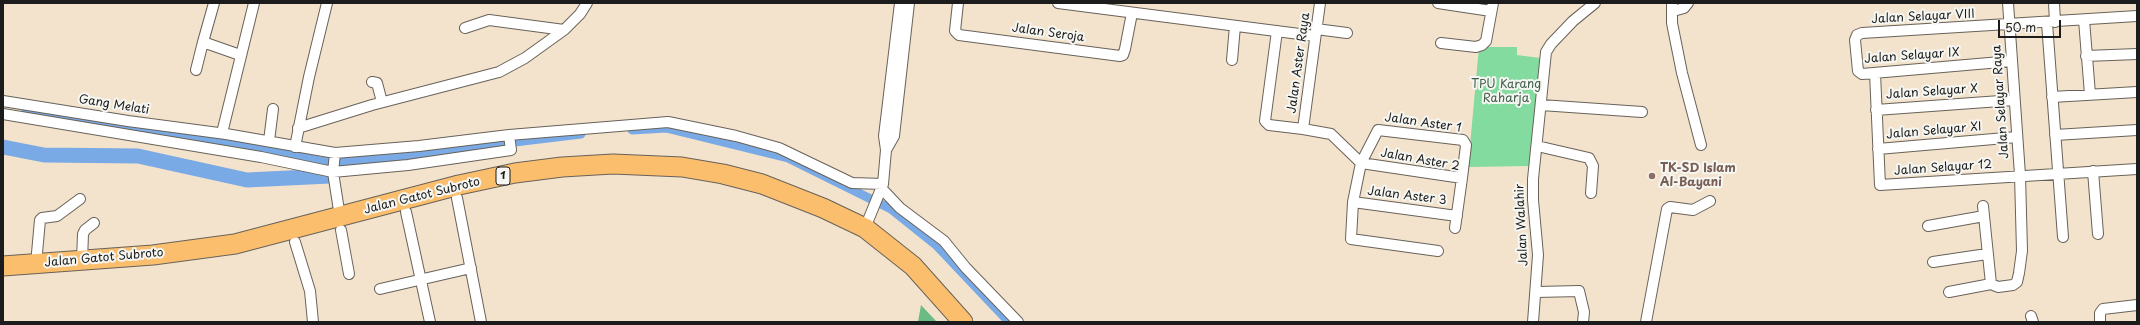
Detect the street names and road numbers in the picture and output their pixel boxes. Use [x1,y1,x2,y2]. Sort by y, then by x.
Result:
street label: Jalan Selayar VIII [1871,7,1975,27]
street label: Jalan Aster Raya [1285,12,1313,114]
street label: Jalan Seroja [1011,21,1085,45]
street label: Jalan Selayar IX [1864,45,1960,67]
street label: Jalan Selayar Raya [1990,45,2012,159]
street label: Jalan Selayar X [1886,82,1978,102]
street label: Gang Melati [78,92,150,118]
street label: Jalan Aster 1 [1384,110,1462,136]
street label: Jalan Selayar XI [1886,120,1982,142]
street label: Jalan Aster 2 [1379,146,1461,174]
street label: Jalan Selayar 12 [1894,157,1992,179]
road number: 1 [496,167,510,185]
street label: Jalan Gatot Subroto [362,175,482,217]
street label: Jalan Walahir [1513,183,1531,267]
street label: Jalan Aster 3 [1367,184,1447,208]
street label: Jalan Gatot Subroto [44,246,164,270]

